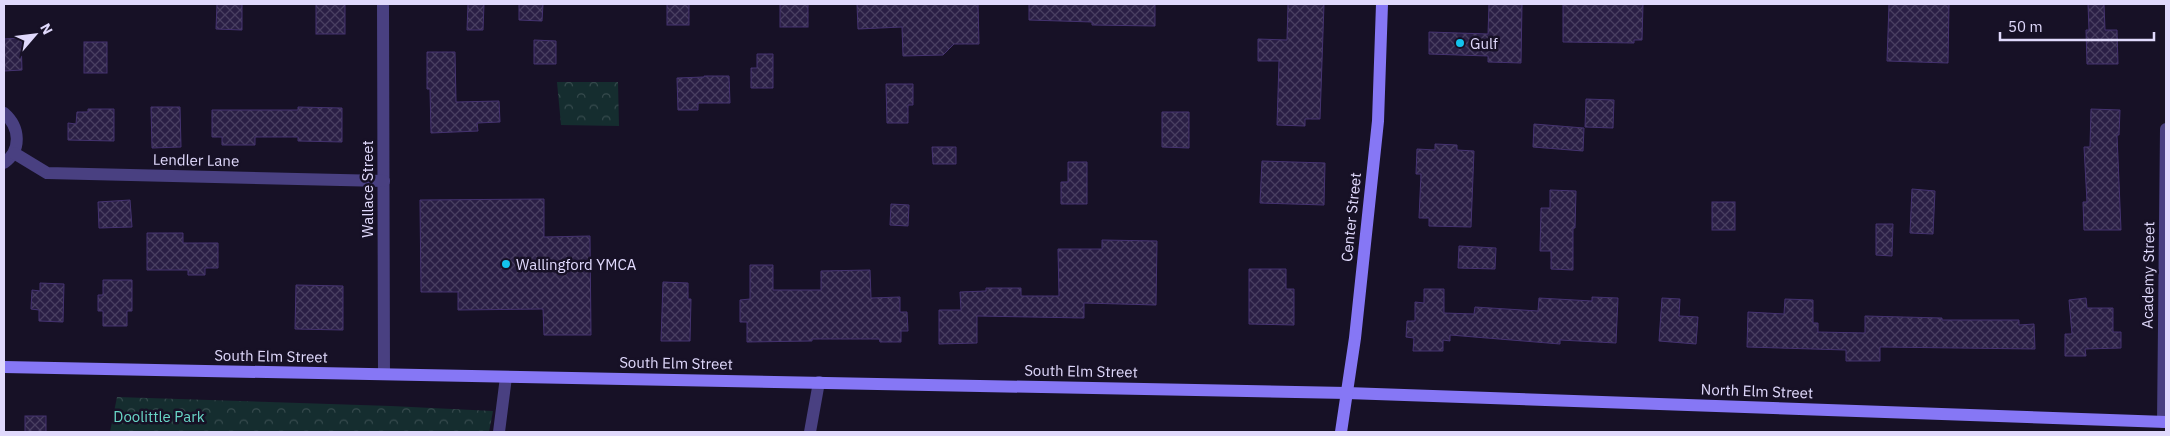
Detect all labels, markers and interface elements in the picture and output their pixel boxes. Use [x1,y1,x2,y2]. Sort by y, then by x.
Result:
north arrow [10,10,60,60]
scale bar [2000,10,2154,42]
text: 50 m [2008,17,2043,36]
text: N [36,20,57,38]
place label: Gulf [1470,34,1498,53]
marker: Gulf [1454,37,1466,49]
street label: Wallace Street [358,140,377,238]
street label: Lendler Lane [153,150,239,170]
street label: Center Street [1337,171,1365,263]
street label: Academy Street [2138,221,2158,329]
place label: Wallingford YMCA [516,255,637,274]
marker: Wallingford YMCA [500,258,512,270]
street label: South Elm Street [214,346,328,366]
street label: South Elm Street [619,353,733,373]
street label: South Elm Street [1024,361,1138,381]
street label: North Elm Street [1700,380,1814,402]
park label: Doolittle Park [113,407,205,426]

